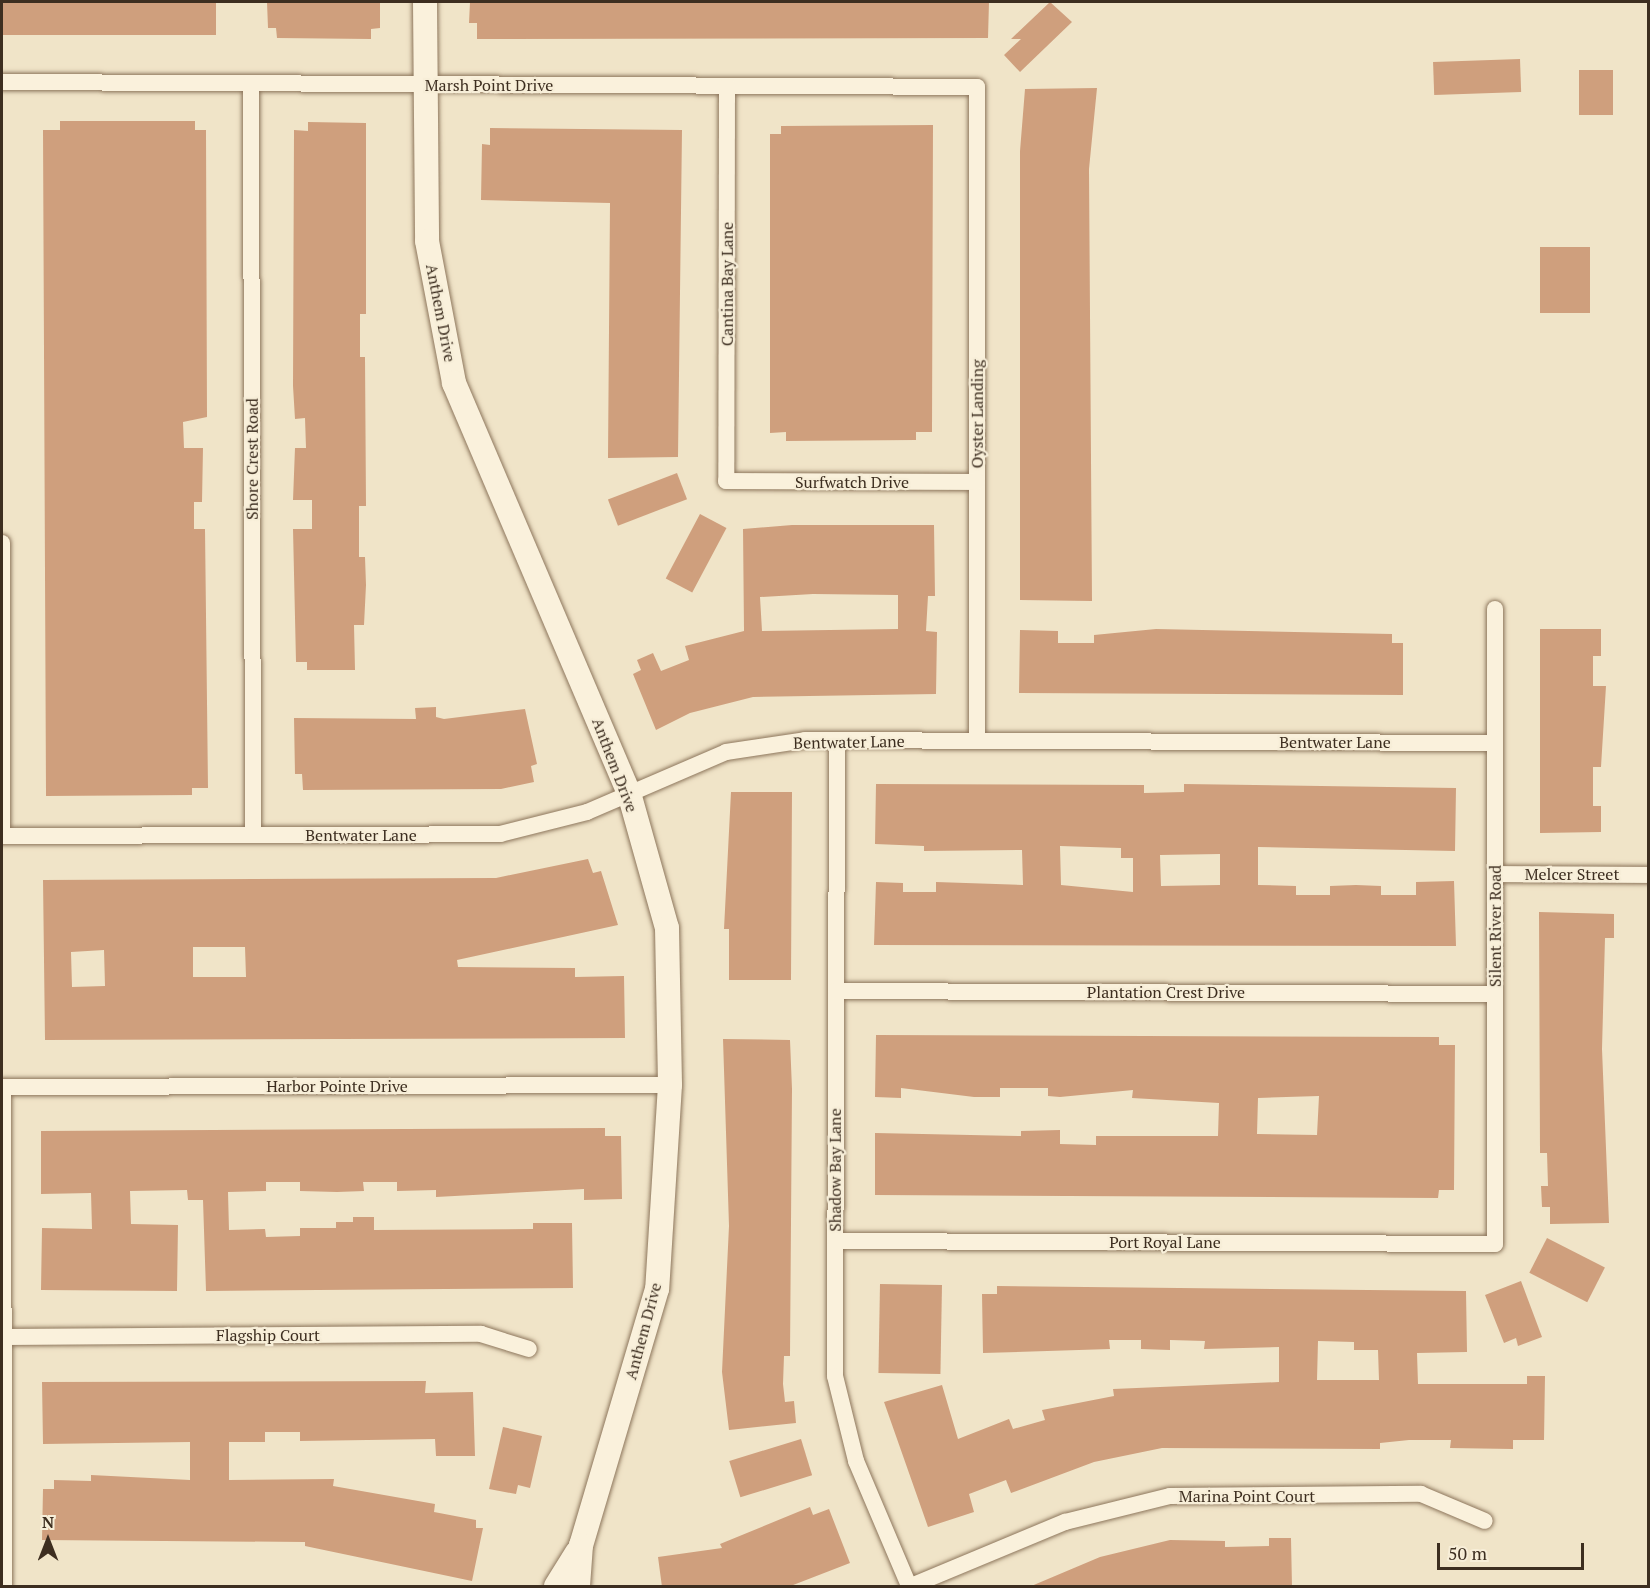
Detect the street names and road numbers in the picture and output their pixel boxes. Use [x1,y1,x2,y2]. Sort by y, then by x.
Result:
street label: Marsh Point Drive [425,75,553,95]
street label: Cantina Bay Lane [717,222,737,346]
street label: Anthem Drive [422,262,460,364]
street label: Oyster Landing [967,360,987,468]
street label: Shore Crest Road [242,398,262,520]
street label: Surfwatch Drive [795,472,909,492]
street label: Anthem Drive [588,715,642,815]
street label: Bentwater Lane [793,731,905,753]
street label: Bentwater Lane [1279,732,1391,752]
street label: Bentwater Lane [305,825,417,845]
street label: Melcer Street [1525,864,1619,884]
street label: Silent River Road [1485,865,1505,987]
street label: Plantation Crest Drive [1087,982,1245,1002]
street label: Harbor Pointe Drive [266,1076,408,1096]
street label: Shadow Bay Lane [825,1108,845,1232]
street label: Port Royal Lane [1109,1232,1221,1252]
street label: Anthem Drive [621,1280,665,1382]
street label: Flagship Court [216,1325,320,1345]
street label: Marina Point Court [1179,1486,1315,1506]

